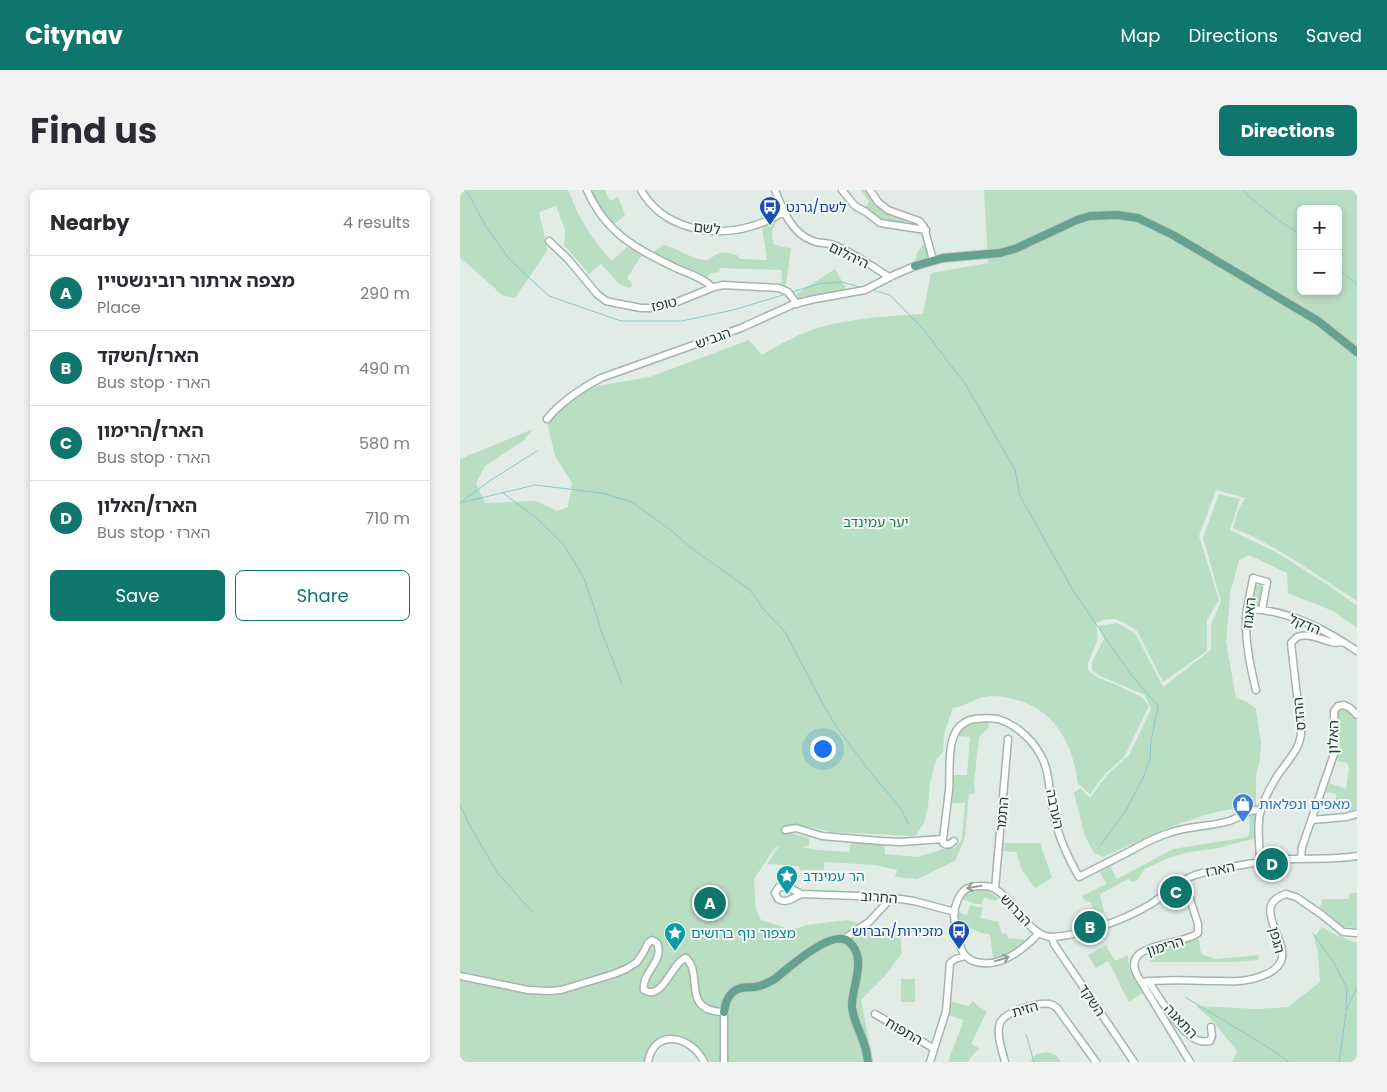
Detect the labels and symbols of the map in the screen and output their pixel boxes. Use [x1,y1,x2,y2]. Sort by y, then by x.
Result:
bus stop icon: לשם/גרנט [758,195,782,226]
place label: לשם/גרנט [786,197,846,217]
street label: לשם [692,217,722,239]
street label: היהלום [826,237,872,273]
street label: טופז [649,291,679,317]
street label: הגביש [692,322,734,354]
park label: יער עמינדב [843,512,909,532]
street label: האגוז [1237,596,1261,630]
street label: הדקל [1286,609,1324,639]
street label: ההדס [1287,696,1311,732]
street label: האלון [1323,720,1343,754]
your location [810,736,836,762]
street label: הערבה [1041,787,1069,831]
shop icon: מאפים ונפלאות [1231,792,1255,823]
place label: מאפים ונפלאות [1259,794,1350,814]
street label: התמר [991,796,1013,832]
pin: D [1256,845,1288,883]
street label: הארז [1203,856,1237,882]
place icon: הר עמינדב [775,864,799,895]
place label: הר עמינדב [803,866,865,886]
pin: C [1160,873,1192,911]
one-way arrow [967,883,983,893]
pin: A [694,884,726,922]
street label: החרוב [860,886,898,908]
street label: הברוש [996,889,1036,931]
pin: B [1074,908,1106,946]
bus stop icon: מזכירות/הברוש [947,919,971,950]
place icon: מצפור נוף ברושים [663,921,687,952]
place label: מזכירות/הברוש [852,921,943,941]
place label: מצפור נוף ברושים [691,923,796,943]
street label: הגפן [1264,925,1290,955]
street label: הרימון [1144,931,1186,961]
one-way arrow [994,954,1010,964]
street label: השקד [1074,980,1110,1020]
street label: הזית [1009,996,1041,1022]
street label: התאנה [1160,999,1202,1043]
street label: התפוח [882,1012,926,1050]

